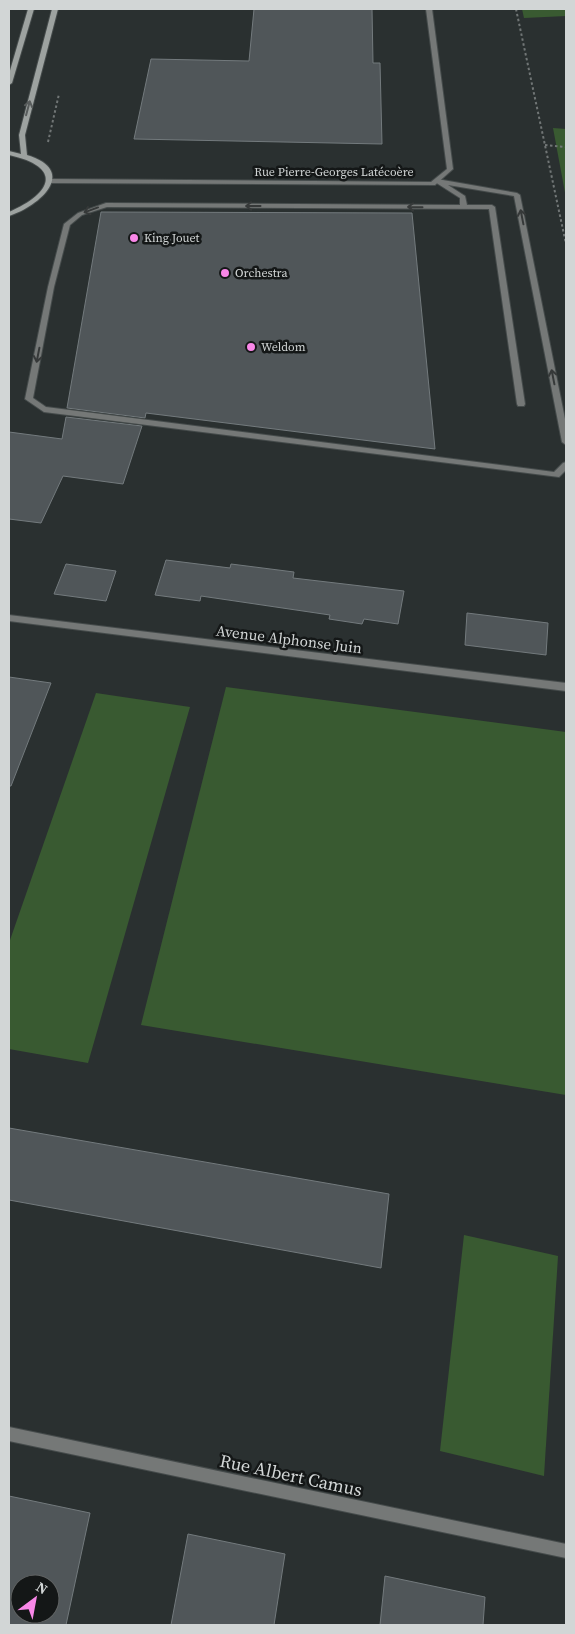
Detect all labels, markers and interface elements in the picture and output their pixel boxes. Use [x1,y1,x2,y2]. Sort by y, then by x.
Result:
one-way arrow [24,100,33,116]
street label: Rue Pierre-Georges Latécoère [254,164,414,180]
one-way arrow [245,201,261,211]
one-way arrow [407,202,424,212]
one-way arrow [84,206,99,215]
one-way arrow [517,210,526,226]
place label: King Jouet [144,230,200,246]
marker: King Jouet [128,232,140,244]
place label: Orchestra [235,265,289,281]
marker: Orchestra [219,267,231,279]
place label: Weldom [261,339,306,355]
marker: Weldom [245,341,257,353]
one-way arrow [33,346,42,362]
one-way arrow [548,369,558,385]
street label: Avenue Alphonse Juin [215,620,363,658]
street label: Rue Albert Camus [218,1448,365,1502]
north arrow [10,1574,60,1624]
text: N [32,1577,52,1599]

